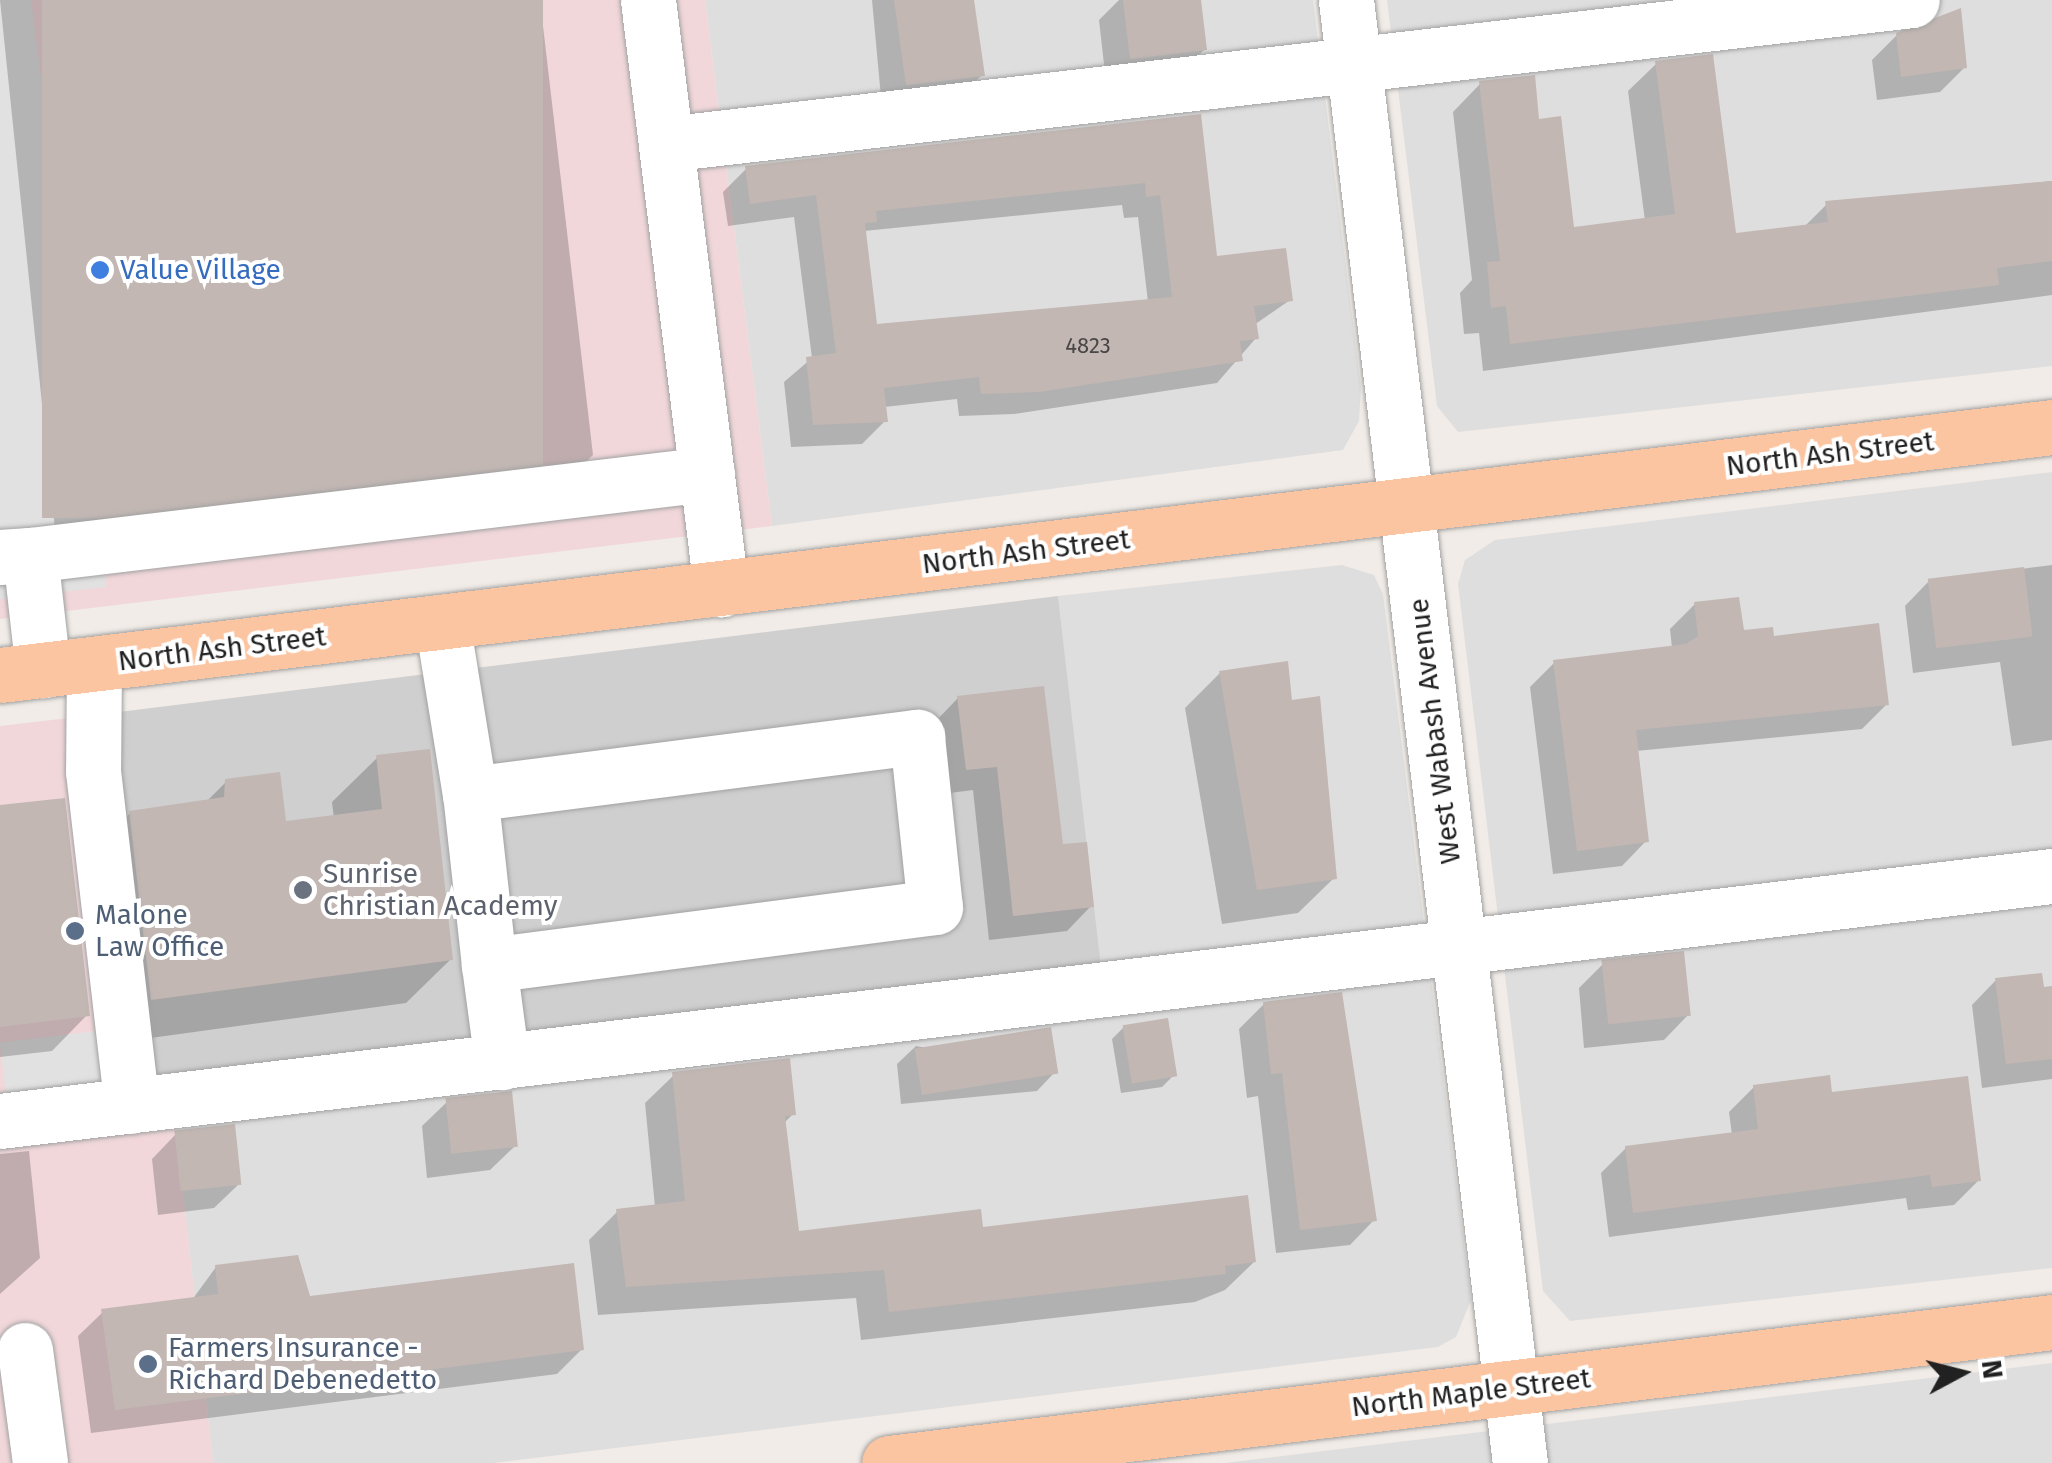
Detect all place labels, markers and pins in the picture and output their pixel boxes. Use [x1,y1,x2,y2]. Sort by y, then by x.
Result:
place label: Value Village [120,253,281,287]
marker: Value Village [89,259,111,281]
place label: Sunrise Christian Academy [323,857,558,923]
marker: Sunrise Christian Academy [292,879,314,901]
place label: Malone Law Office [95,898,224,964]
marker: Malone Law Office [64,920,86,942]
place label: Farmers Insurance - Richard Debenedetto [168,1331,437,1397]
marker: Farmers Insurance - Richard Debenedetto [137,1353,159,1375]

